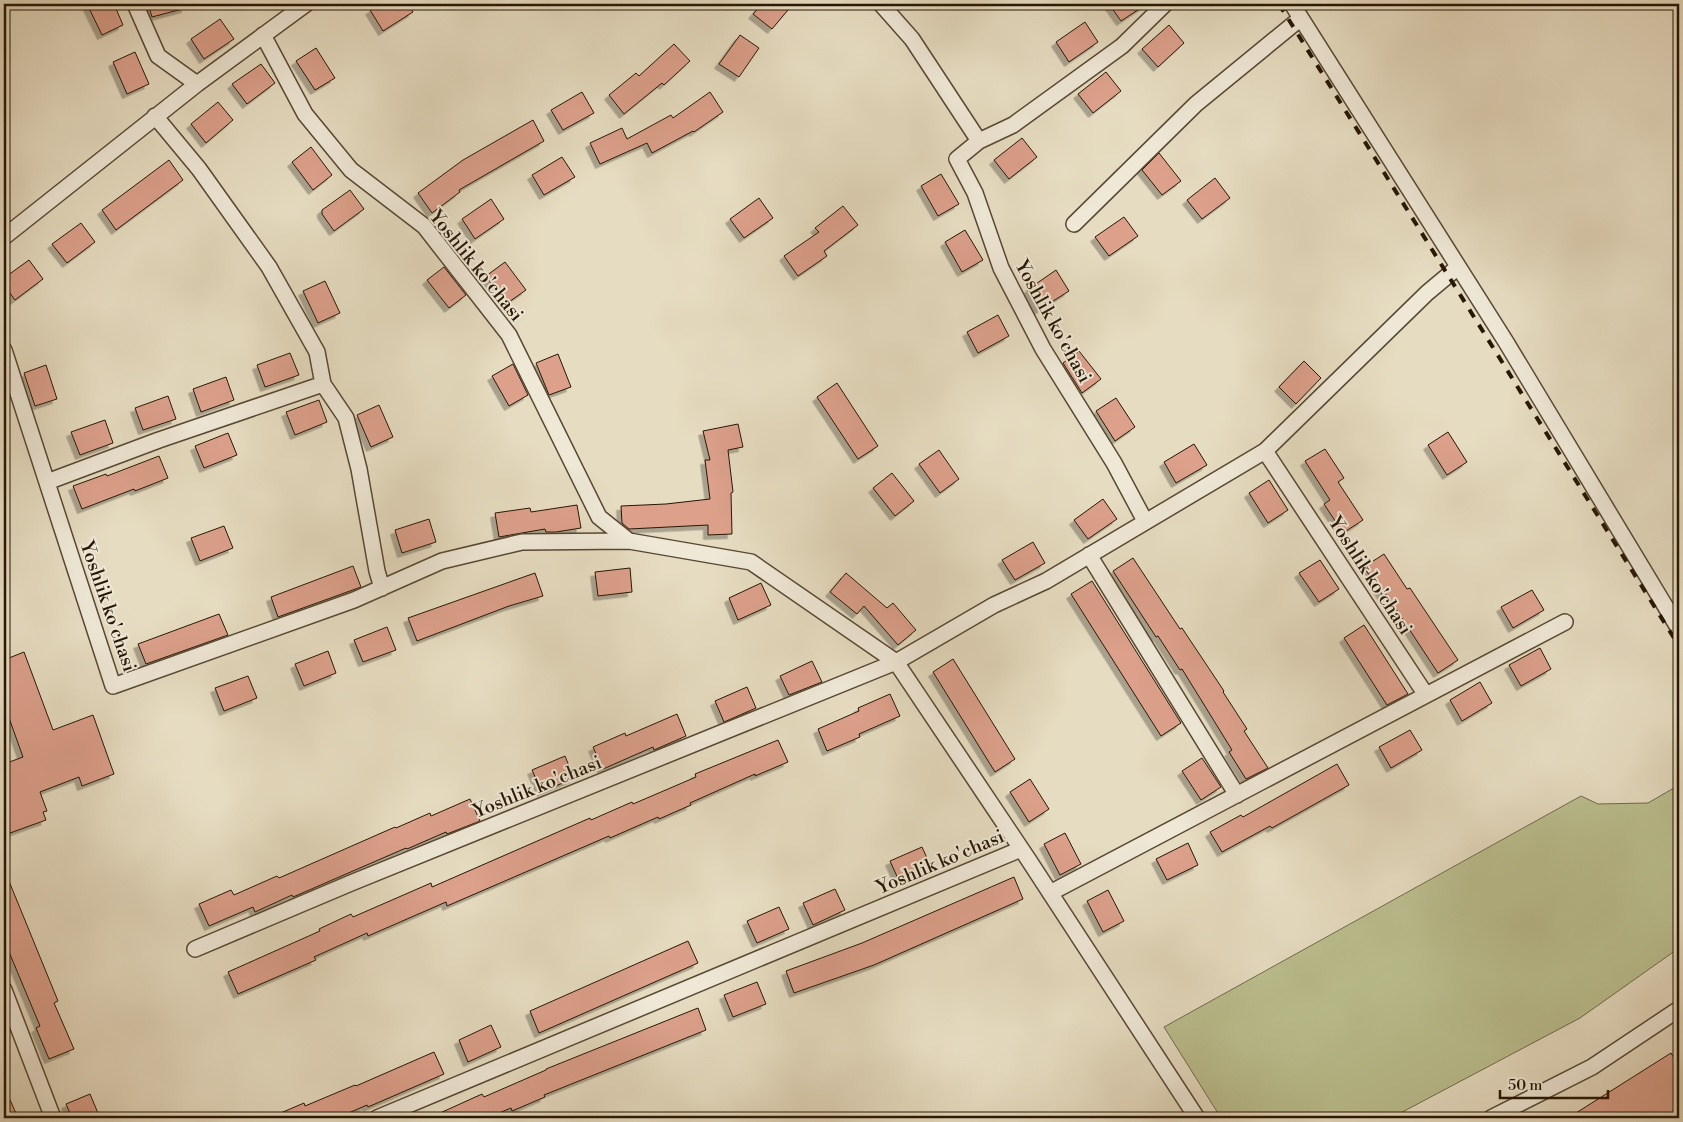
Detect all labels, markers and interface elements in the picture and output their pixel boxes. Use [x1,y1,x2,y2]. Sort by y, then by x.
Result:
street label: Yoshlik ko'chasi [423,204,529,326]
street label: Yoshlik ko'chasi [1009,255,1097,387]
street label: Yoshlik ko'chasi [1322,511,1417,639]
street label: Yoshlik ko'chasi [74,537,142,675]
street label: Yoshlik ko'chasi [469,750,605,824]
street label: Yoshlik ko'chasi [872,824,1008,900]
scale bar [1500,1067,1608,1099]
text: 50 m [1508,1076,1542,1095]

